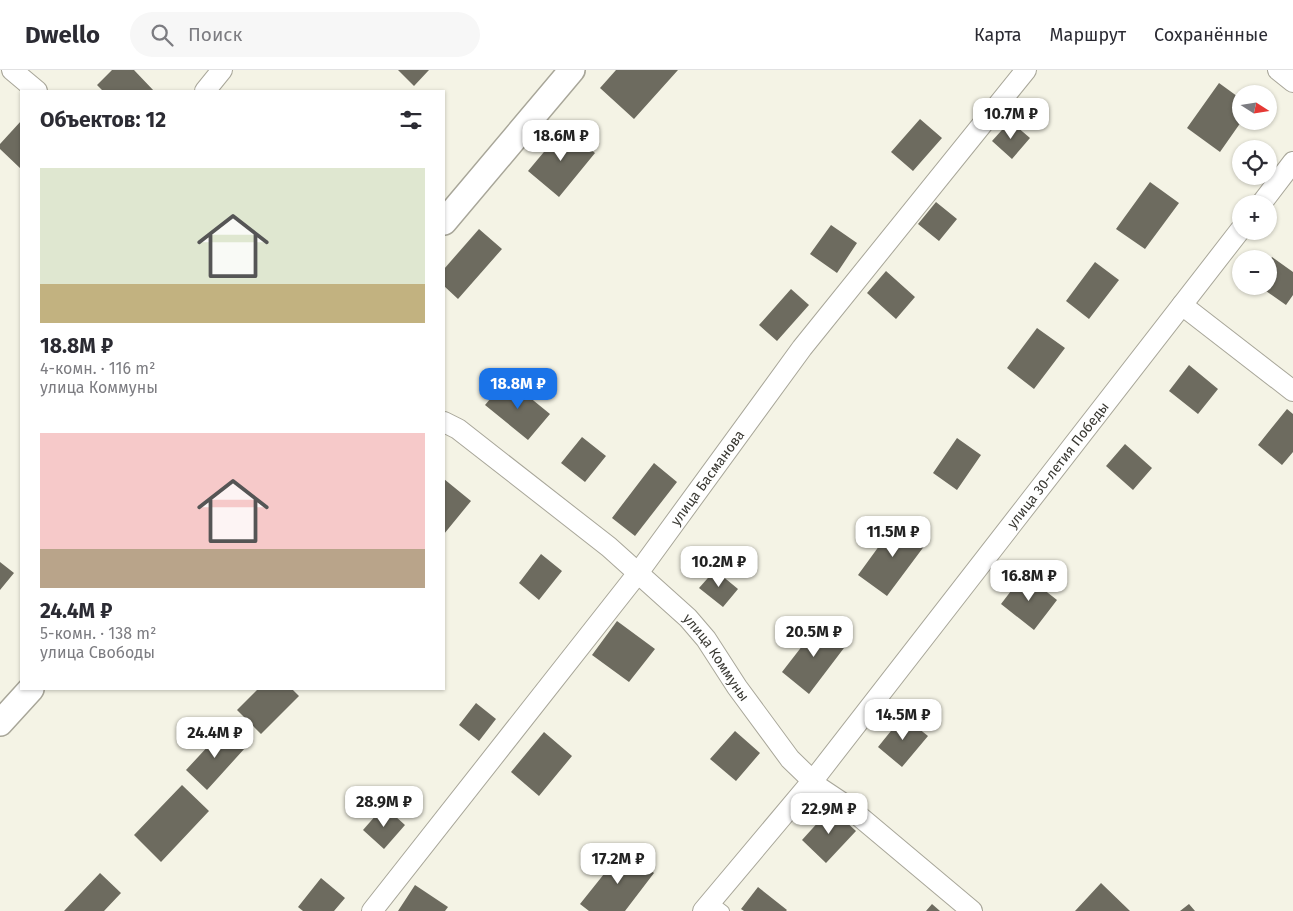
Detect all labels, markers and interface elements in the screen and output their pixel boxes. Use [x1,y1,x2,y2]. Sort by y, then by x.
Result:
search box [130,12,480,57]
text: Dwello [25,21,100,49]
icon: search [148,21,176,49]
text: Поиск [188,23,242,46]
text: Карта [974,24,1022,46]
text: Маршрут [1050,24,1126,46]
text: Сохранённые [1154,24,1268,46]
north arrow [1232,85,1278,130]
map controls [1232,85,1277,295]
pin: 10.7M ₽ [965,98,1057,140]
text: 10.7M ₽ [984,104,1038,123]
icon: filters [397,106,425,134]
text: Объектов: 12 [40,107,166,133]
pin: 18.6M ₽ [515,119,607,162]
text: 18.6M ₽ [533,126,589,145]
button: locate [1232,140,1277,185]
button: + [1232,195,1277,240]
icon: home [188,201,278,291]
button: − [1232,250,1277,295]
text: 18.8M ₽ [40,333,113,359]
text: 4-комн. · 116 m² [40,359,155,378]
pin: 18.8M ₽ [472,368,564,410]
text: 18.8M ₽ [490,374,546,393]
text: улица Коммуны [40,378,158,397]
street label: улица 30-летия Победы [1003,398,1112,532]
street label: улица Басманова [667,427,748,529]
icon: home [188,466,278,556]
pin: 11.5M ₽ [847,516,939,558]
text: 11.5M ₽ [866,522,920,541]
pin: 10.2M ₽ [673,546,765,588]
text: 10.2M ₽ [692,552,746,571]
pin: 16.8M ₽ [983,560,1075,602]
text: 16.8M ₽ [1001,566,1057,585]
text: 24.4M ₽ [40,598,113,624]
street label: улица Коммуны [680,610,753,704]
pin: 20.5M ₽ [768,616,860,658]
text: 20.5M ₽ [786,622,842,641]
text: 5-комн. · 138 m² [40,624,156,643]
text: улица Свободы [40,643,155,662]
pin: 14.5M ₽ [857,698,949,741]
text: 14.5M ₽ [876,705,930,724]
pin: 24.4M ₽ [169,716,261,759]
text: 24.4M ₽ [187,723,243,742]
pin: 28.9M ₽ [338,786,430,828]
text: 28.9M ₽ [356,792,412,811]
pin: 22.9M ₽ [783,792,875,835]
text: 22.9M ₽ [802,799,856,818]
pin: 17.2M ₽ [572,842,664,885]
text: 17.2M ₽ [592,849,644,868]

